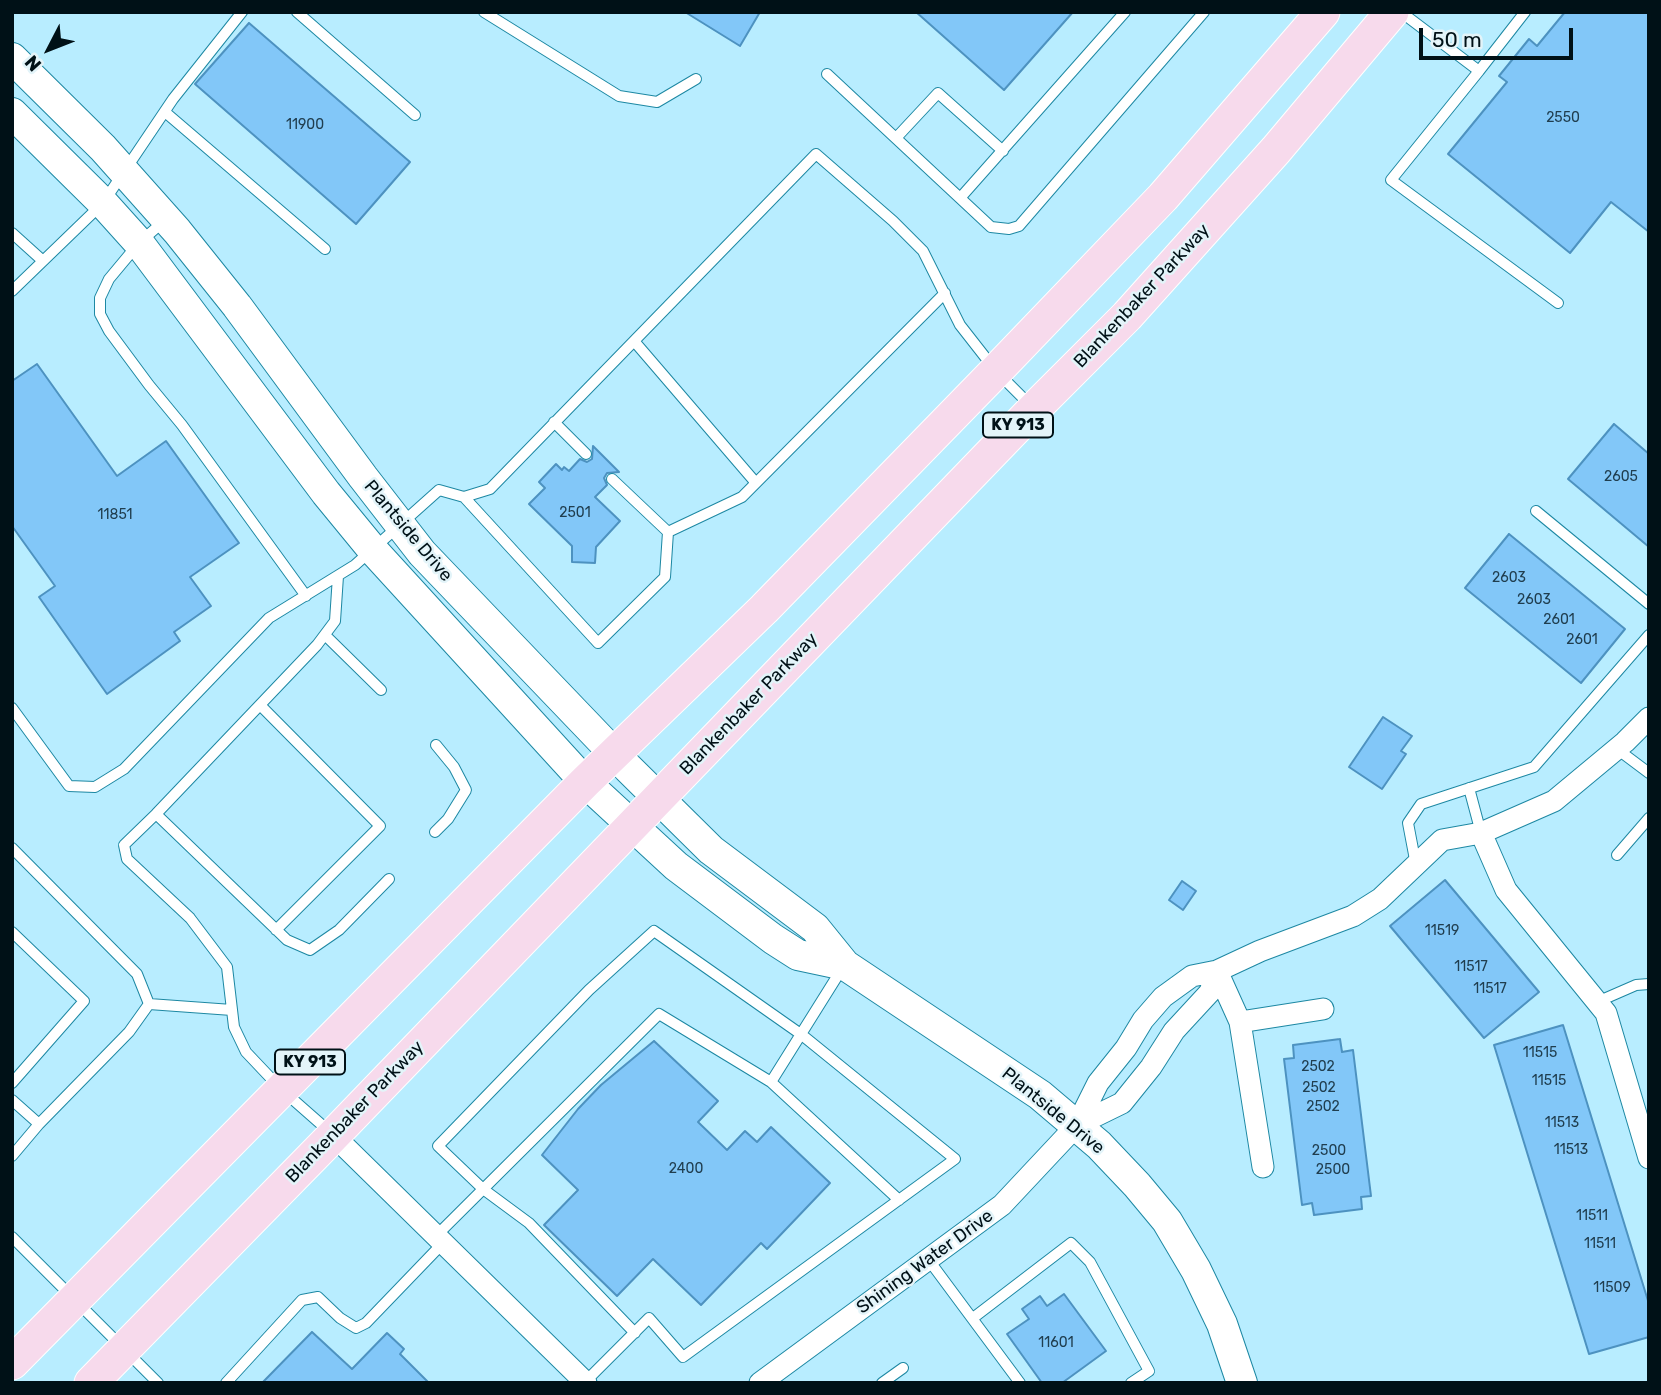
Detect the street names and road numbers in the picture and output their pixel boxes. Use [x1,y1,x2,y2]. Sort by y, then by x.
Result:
street label: Blankenbaker Parkway [1070,219,1214,373]
road number: KY 913 [983,412,1053,438]
street label: Plantside Drive [359,476,457,586]
street label: Blankenbaker Parkway [676,628,822,780]
street label: Blankenbaker Parkway [282,1036,428,1188]
road number: KY 913 [275,1050,345,1074]
street label: Plantside Drive [997,1063,1109,1159]
street label: Shining Water Drive [853,1205,997,1319]

